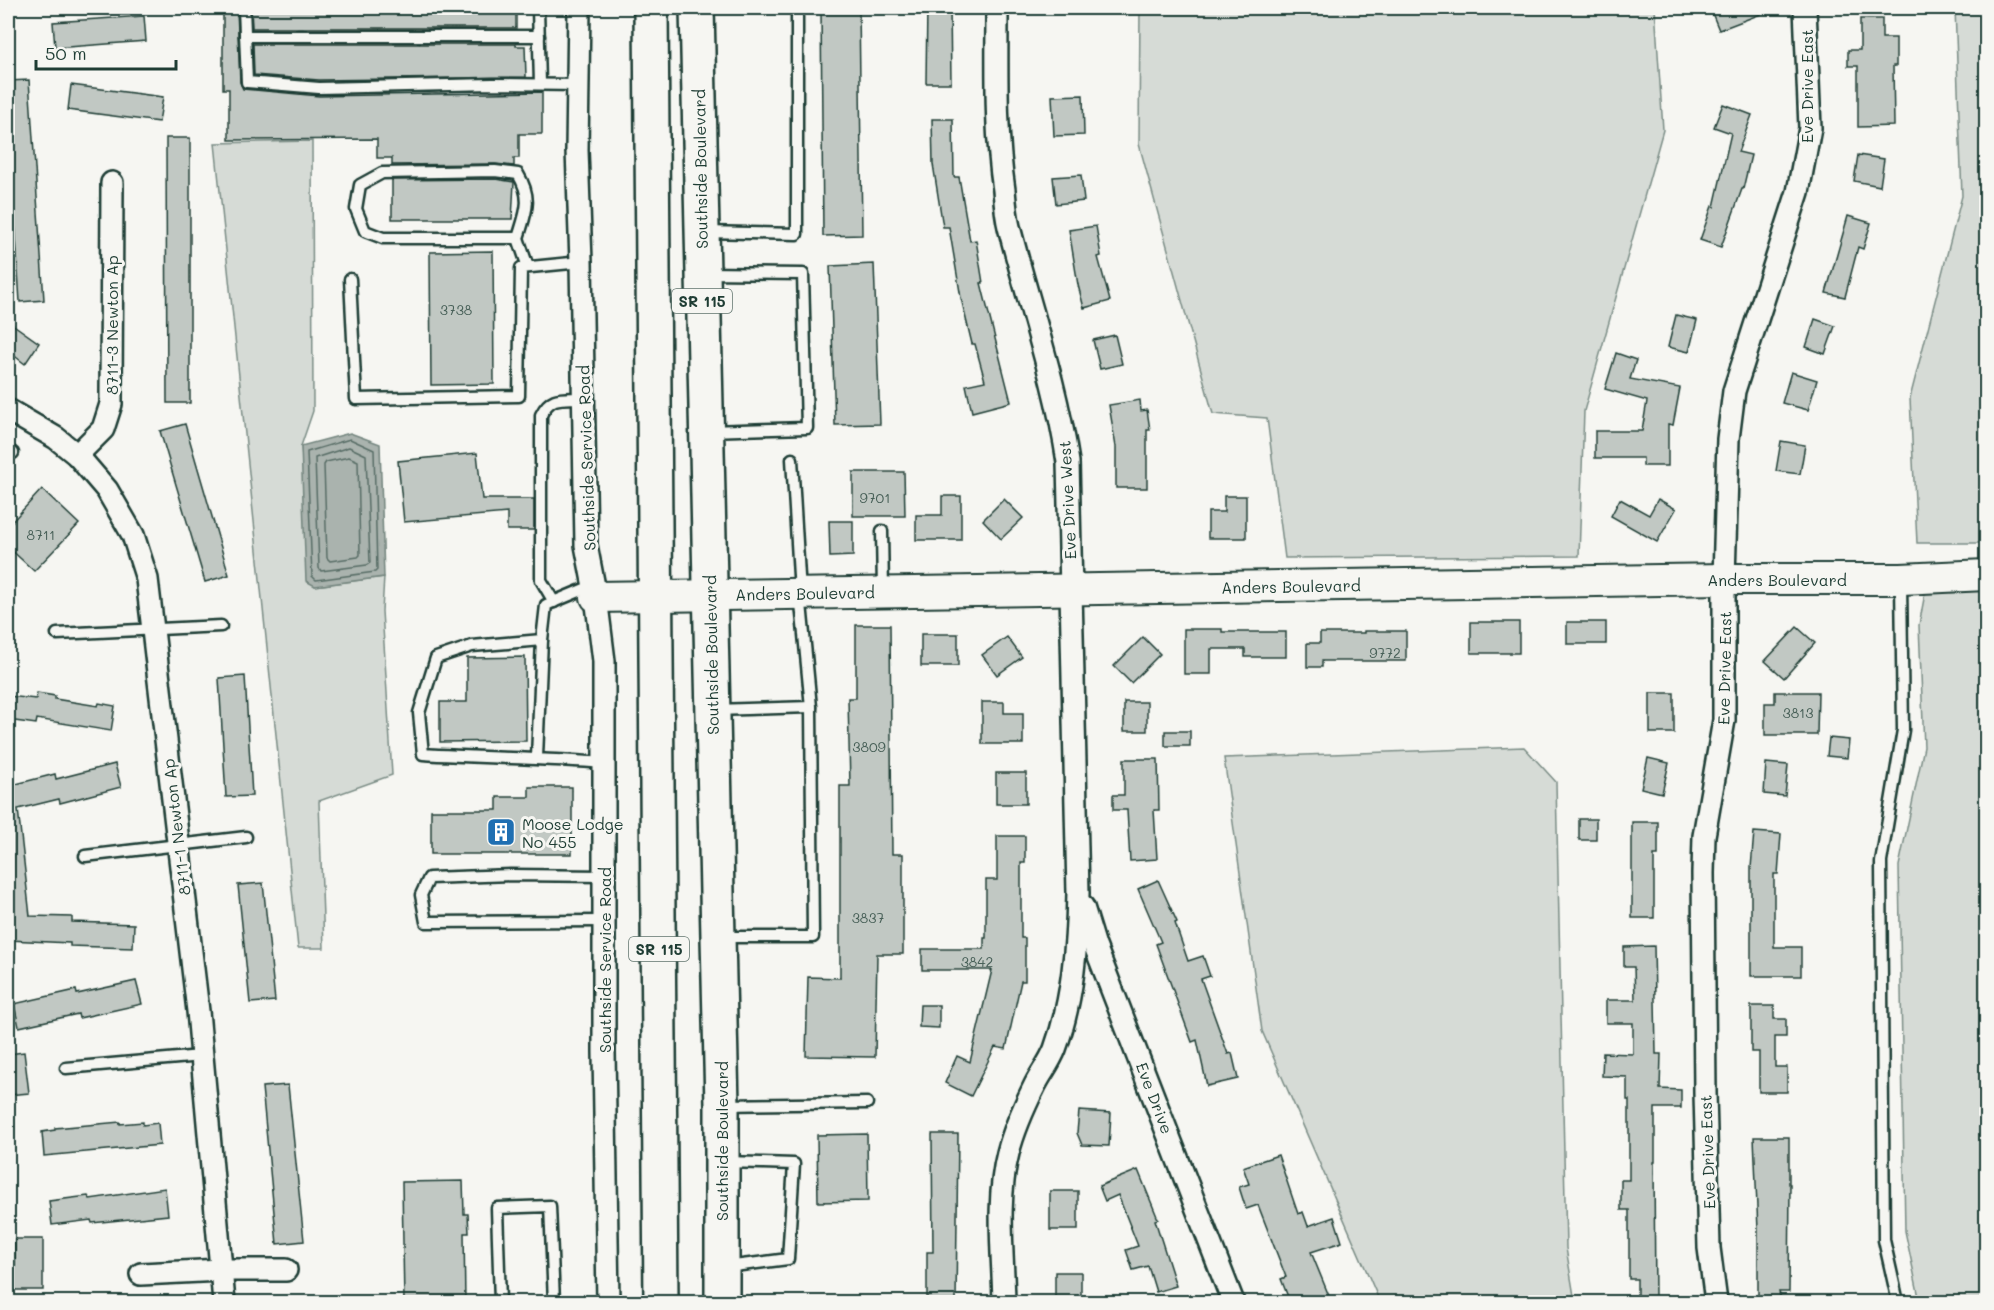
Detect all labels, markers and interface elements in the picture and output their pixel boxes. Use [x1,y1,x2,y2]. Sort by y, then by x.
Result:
street label: Eve Drive East [1796,29,1817,143]
scale bar [36,33,176,71]
text: 50 m [45,41,87,65]
street label: Southside Boulevard [688,89,712,249]
street label: 8711-3 Newton Ap [101,255,122,395]
road number: SR 115 [672,289,732,313]
house number: 3738 [440,300,472,319]
street label: Southside Service Road [572,365,600,551]
street label: Eve Drive West [1053,440,1081,560]
house number: 9701 [860,488,890,507]
house number: 8711 [27,525,55,544]
street label: Anders Boulevard [1707,569,1847,590]
street label: Anders Boulevard [1221,574,1361,598]
street label: Southside Boulevard [699,575,723,735]
street label: Anders Boulevard [735,581,875,605]
street label: Eve Drive East [1713,611,1735,725]
house number: 9772 [1369,643,1401,662]
house number: 3813 [1782,703,1814,722]
house number: 3809 [852,737,886,756]
street label: 8711-1 Newton Ap [157,757,195,897]
place label: Moose Lodge No 455 [522,813,624,852]
building icon: Moose Lodge No 455 [485,816,517,848]
street label: Southside Service Road [594,867,615,1053]
house number: 3837 [852,908,885,927]
road number: SR 115 [629,937,689,961]
house number: 3842 [961,952,993,971]
street label: Eve Drive [1132,1059,1178,1137]
street label: Southside Boulevard [711,1061,732,1221]
street label: Eve Drive East [1695,1095,1719,1209]

